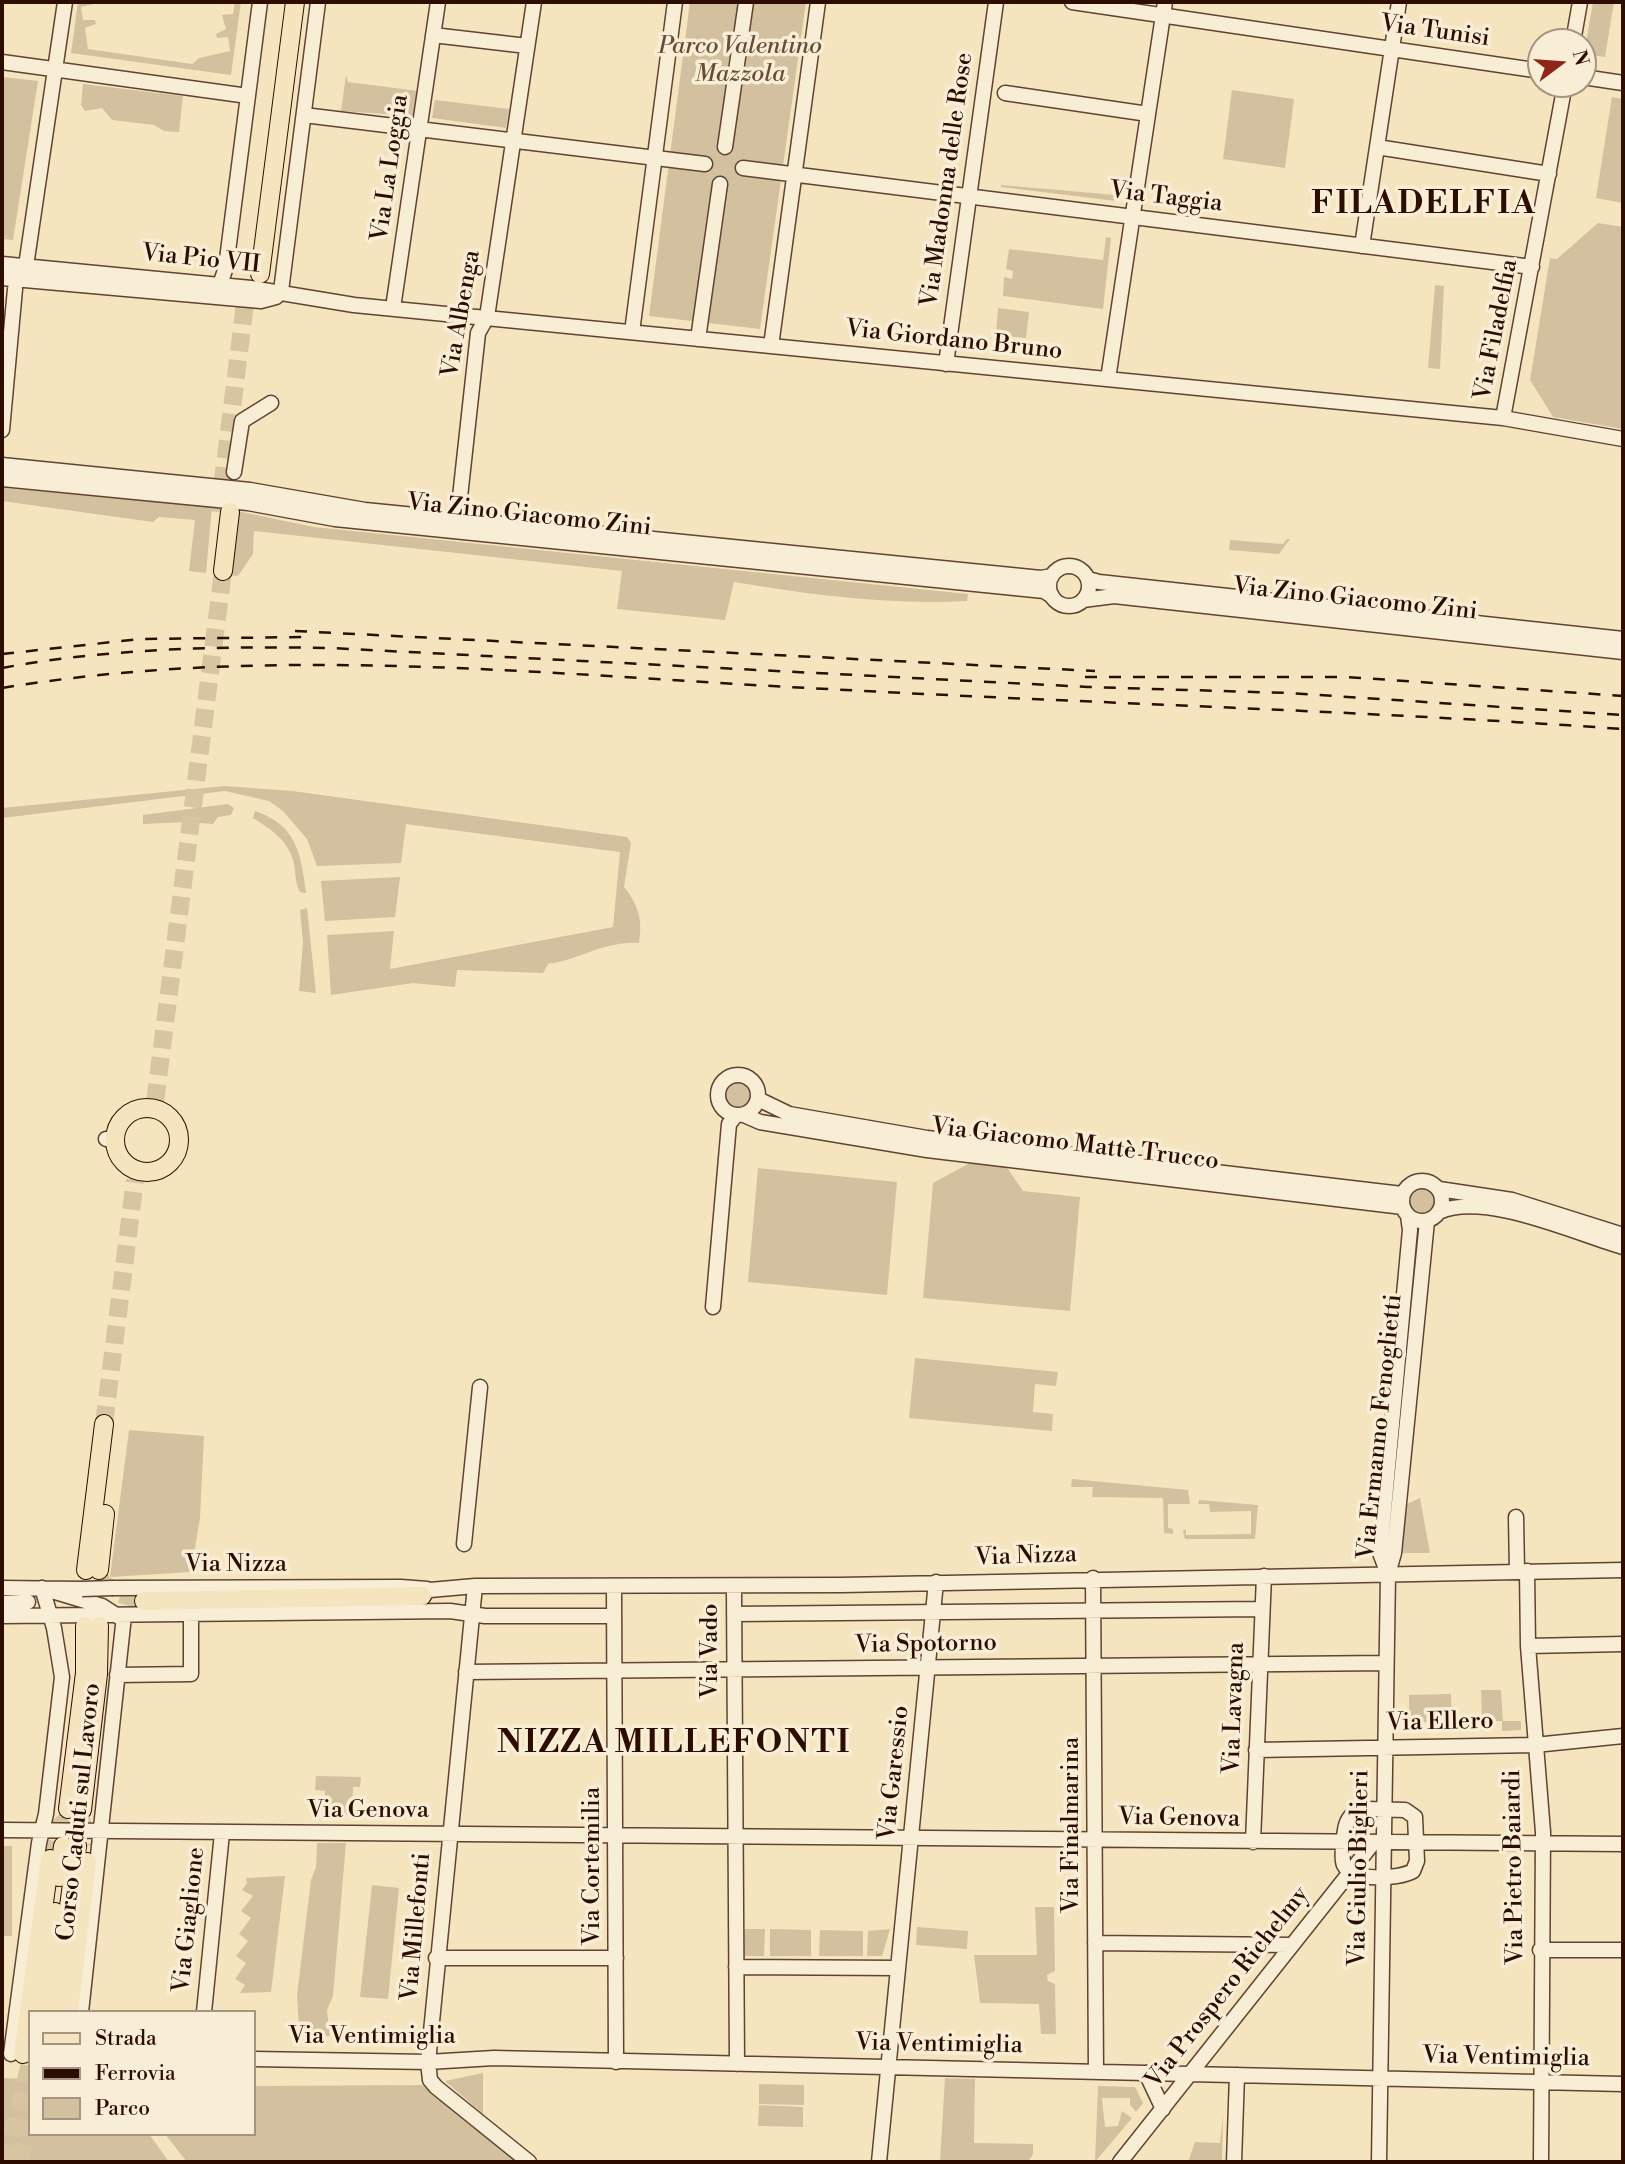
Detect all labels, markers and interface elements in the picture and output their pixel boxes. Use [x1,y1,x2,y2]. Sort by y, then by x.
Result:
street label: Via Tunisi [1379,10,1491,54]
north arrow [1527,28,1597,98]
park label: Parco Valentino Mazzola [658,33,822,89]
text: N [1567,47,1594,68]
street label: Via Madonna delle Rose [916,51,980,309]
street label: Via La Loggia [366,93,416,243]
street label: Via Taggia [1108,177,1224,219]
district label: FILADELFIA [1312,186,1536,224]
street label: Via Pio VII [140,239,262,281]
street label: Via Albenga [437,248,487,380]
street label: Via Filadelfia [1469,257,1525,403]
street label: Via Giordano Bruno [844,315,1064,367]
street label: Via Zino Giacomo Zini [405,489,653,543]
street label: Via Zino Giacomo Zini [1231,573,1479,627]
street label: Via Giacomo Mattè Trucco [930,1113,1220,1177]
street label: Via Ermanno Fenoglietti [1353,1293,1409,1561]
street label: Via Nizza [975,1541,1077,1573]
street label: Via Nizza [185,1551,287,1579]
street label: Via Vado [697,1603,725,1699]
street label: Via Spotorno [855,1629,997,1661]
street label: Via Lavagna [1218,1642,1252,1774]
street label: Corso Caduti sul Lavoro [52,1682,108,1942]
street label: Via Garessio [874,1704,916,1842]
street label: Via Ellero [1386,1708,1494,1738]
district label: NIZZA MILLEFONTI [499,1725,849,1763]
street label: Via Finalmarina [1058,1737,1086,1913]
street label: Via Giulio Biglieri [1344,1769,1376,1967]
street label: Via Pietro Baiardi [1499,1769,1531,1965]
street label: Via Cortemilia [579,1787,607,1945]
street label: Via Genova [307,1797,429,1825]
street label: Via Genova [1118,1804,1240,1834]
street label: Via Giaglione [168,1846,212,1994]
street label: Via Millefonti [396,1852,438,2002]
street label: Via Prospero Richelmy [1140,1881,1316,2095]
legend [28,2010,256,2136]
street label: Via Ventimiglia [288,2023,456,2051]
text: Strada [95,2026,157,2052]
street label: Via Ventimiglia [855,2029,1023,2061]
street label: Via Ventimiglia [1422,2042,1590,2074]
text: Ferrovia [95,2061,176,2087]
text: Parco [95,2096,150,2122]

